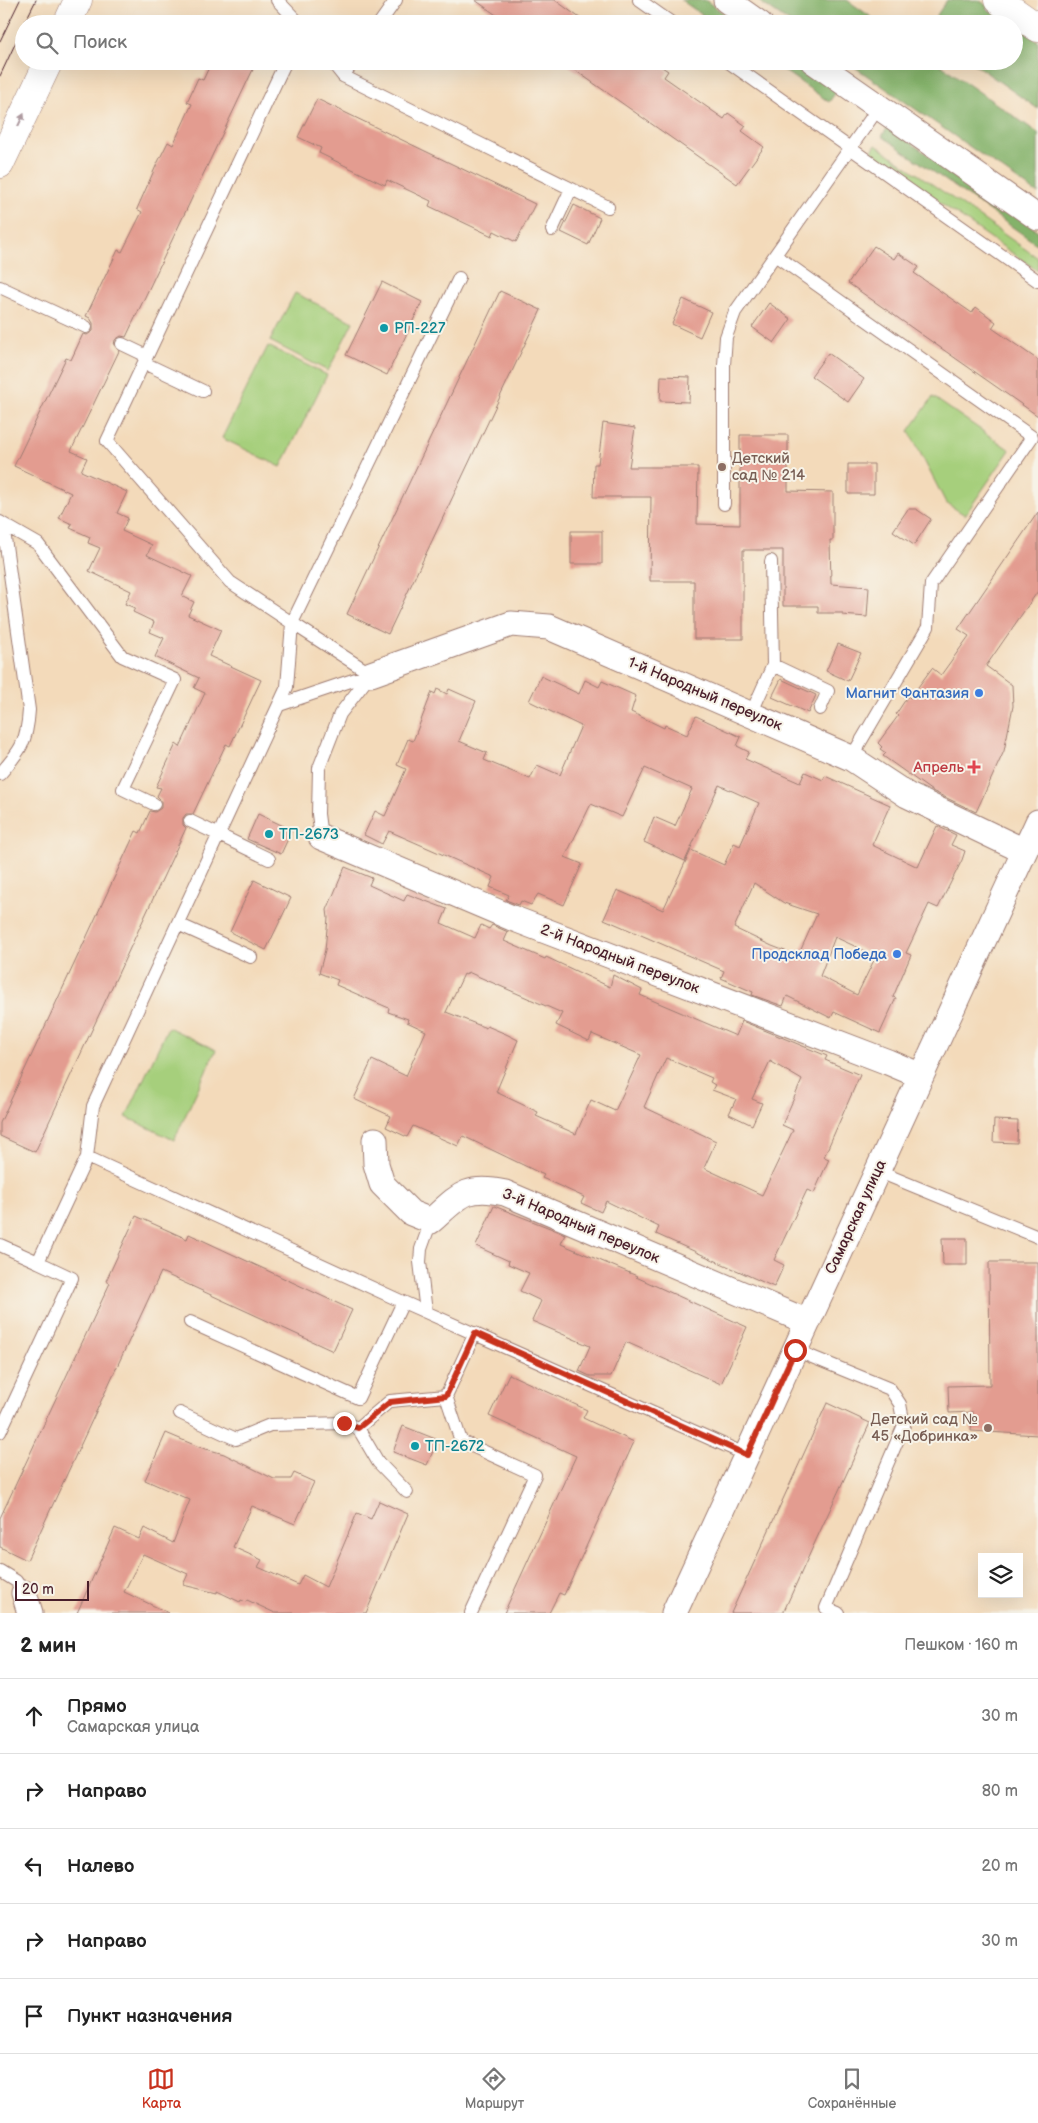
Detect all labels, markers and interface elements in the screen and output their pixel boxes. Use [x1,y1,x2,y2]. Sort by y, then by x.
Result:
search box [15,15,1023,70]
icon: search [33,29,61,57]
text: Поиск [73,31,127,54]
one-way arrow [17,113,25,128]
place label: РП-227 [394,319,446,338]
marker: РП-227 [378,322,390,334]
place label: Детский сад № 214 [732,449,805,485]
marker: Детский сад № 214 [716,461,728,473]
street label: 1-й Народный переулок [625,653,785,735]
place label: Магнит Фантазия [845,684,969,703]
marker: Магнит Фантазия [973,687,985,699]
place label: Апрель [912,758,965,777]
marker: Апрель [968,761,980,773]
place label: ТП-2673 [279,825,339,844]
marker: ТП-2673 [263,828,275,840]
street label: 2-й Народный переулок [538,920,702,998]
place label: Продсклад Победа [751,945,887,964]
marker: Продсклад Победа [891,948,903,960]
street label: Самарская улица [821,1157,891,1277]
street label: 3-й Народный переулок [499,1184,663,1268]
route start [784,1339,807,1362]
place label: Детский сад № 45 «Добринка» [871,1410,978,1446]
route end [333,1412,356,1435]
marker: Детский сад № 45 «Добринка» [982,1422,994,1434]
place label: ТП-2672 [425,1437,485,1456]
marker: ТП-2672 [409,1440,421,1452]
map controls [978,1553,1023,1598]
button: layers [978,1553,1023,1598]
scale bar [15,1578,89,1601]
text: 20 m [22,1581,54,1598]
text: 2 мин [20,1633,76,1658]
text: Пешком · 160 m [904,1636,1018,1655]
text: Прямо [67,1695,127,1718]
icon: ahead [20,1702,48,1730]
text: 30 m [981,1707,1018,1726]
text: Самарская улица [67,1718,199,1737]
icon: right [20,1777,48,1805]
text: Направо [67,1780,147,1803]
text: 80 m [982,1782,1018,1801]
icon: left [20,1852,48,1880]
text: Налево [67,1855,134,1878]
text: 20 m [982,1857,1018,1876]
icon: right [20,1927,48,1955]
text: Направо [67,1930,147,1953]
text: 30 m [981,1932,1018,1951]
icon: arrive [20,2002,48,2030]
text: Пункт назначения [67,2005,232,2028]
tab: Карта [142,2065,181,2112]
tab: Маршрут [465,2065,524,2112]
tab: Сохранённые [808,2065,896,2112]

